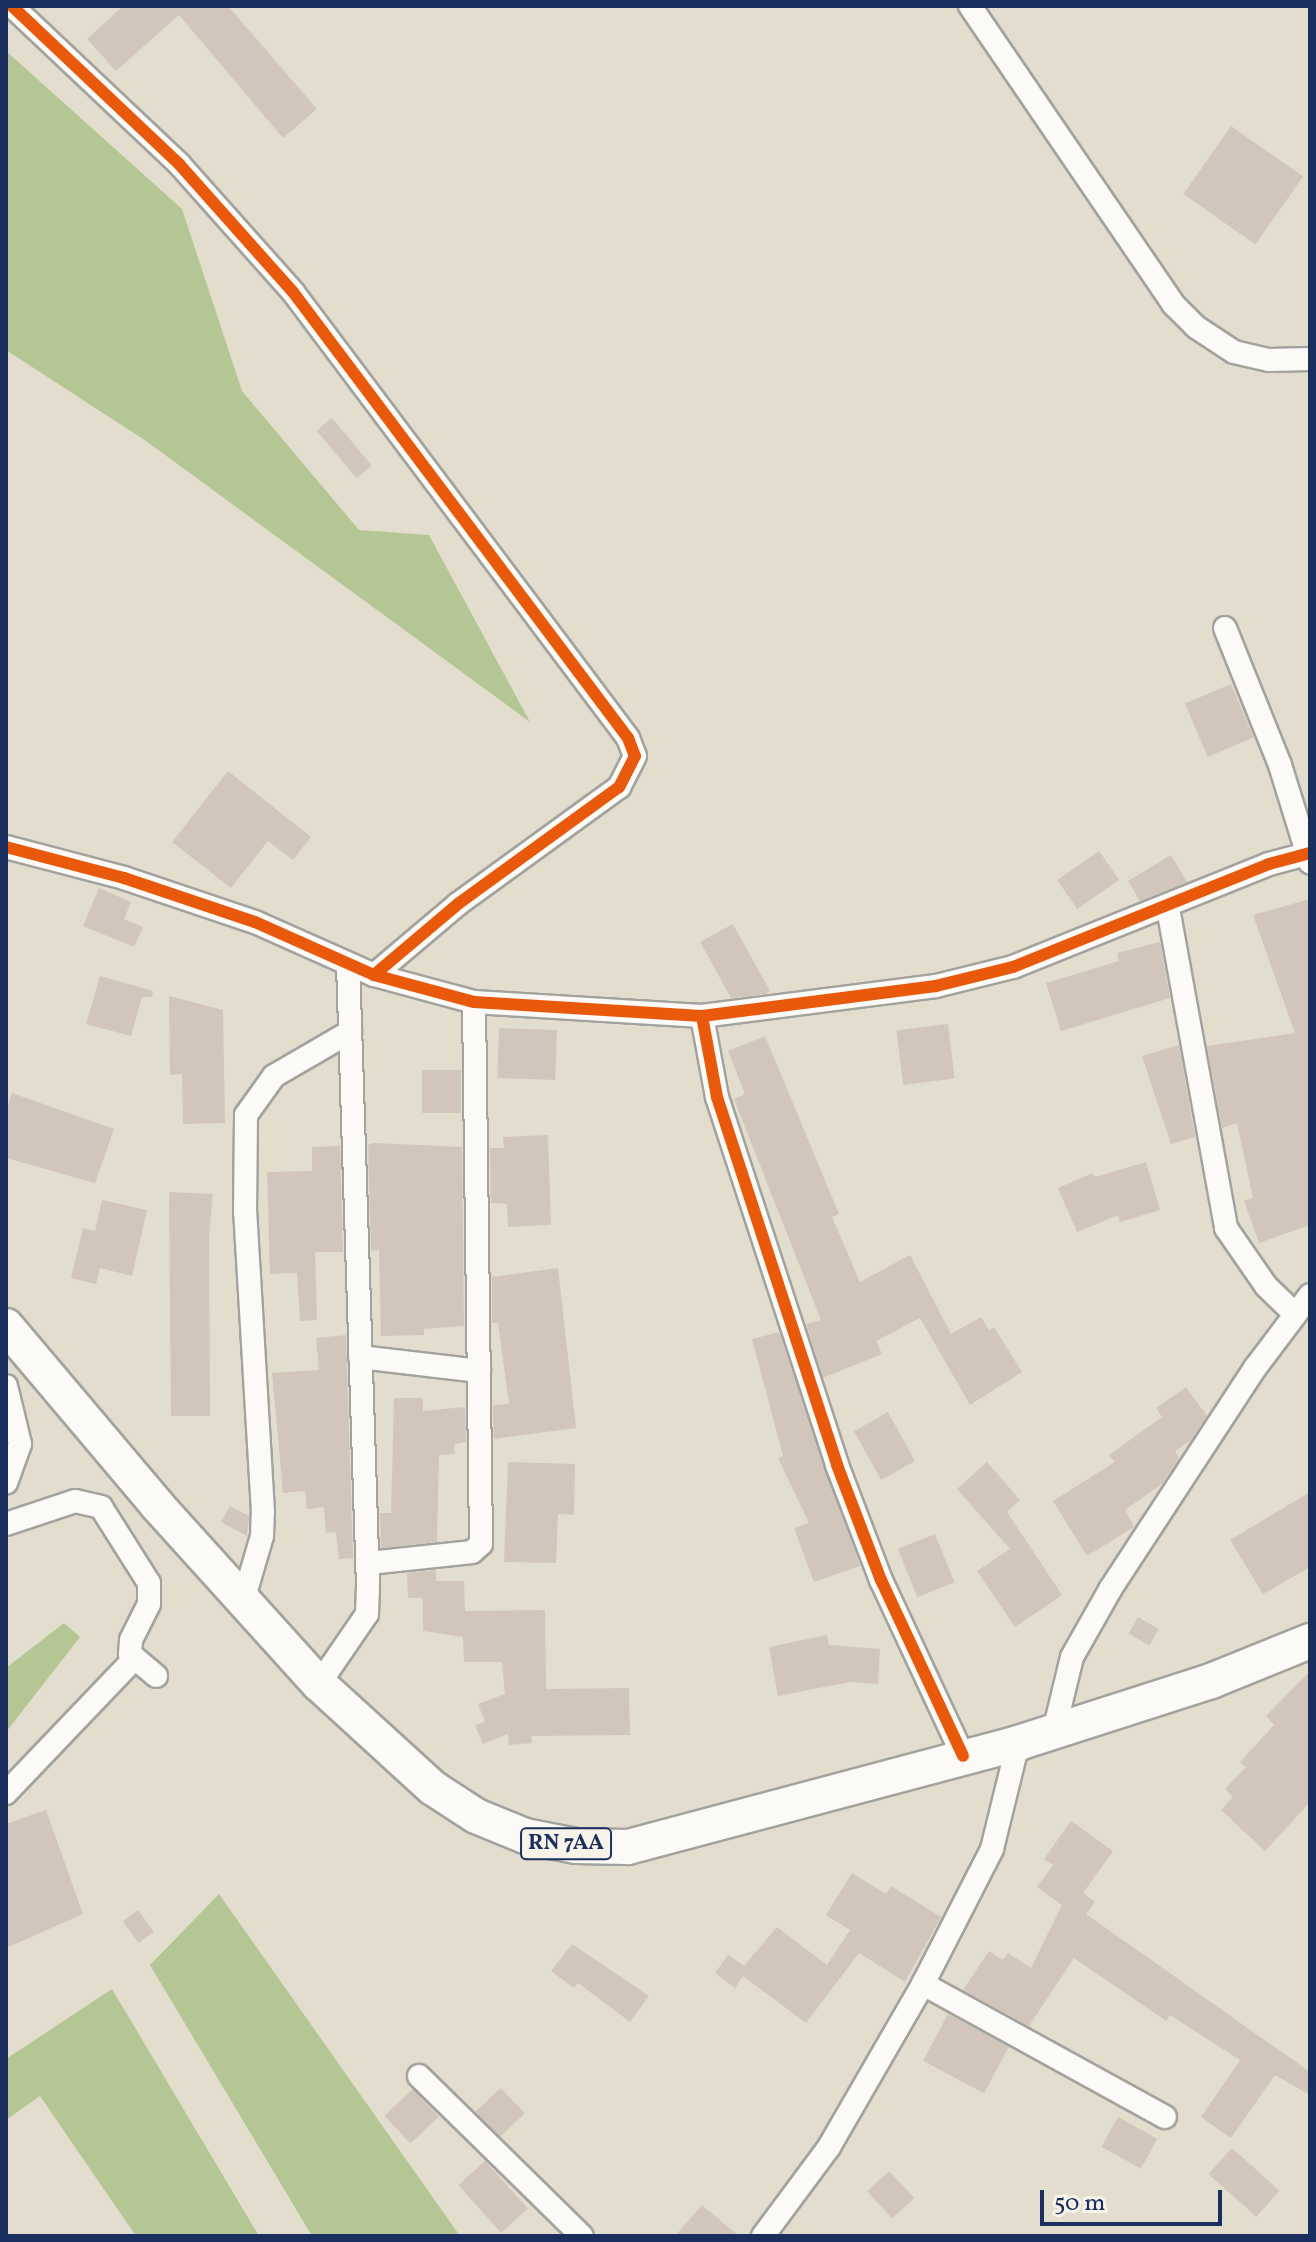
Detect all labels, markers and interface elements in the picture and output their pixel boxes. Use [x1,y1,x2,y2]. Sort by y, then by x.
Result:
road number: RN 7AA [520,1826,612,1862]
scale bar [1044,2174,1226,2224]
text: 50 m [1054,2187,1106,2221]

